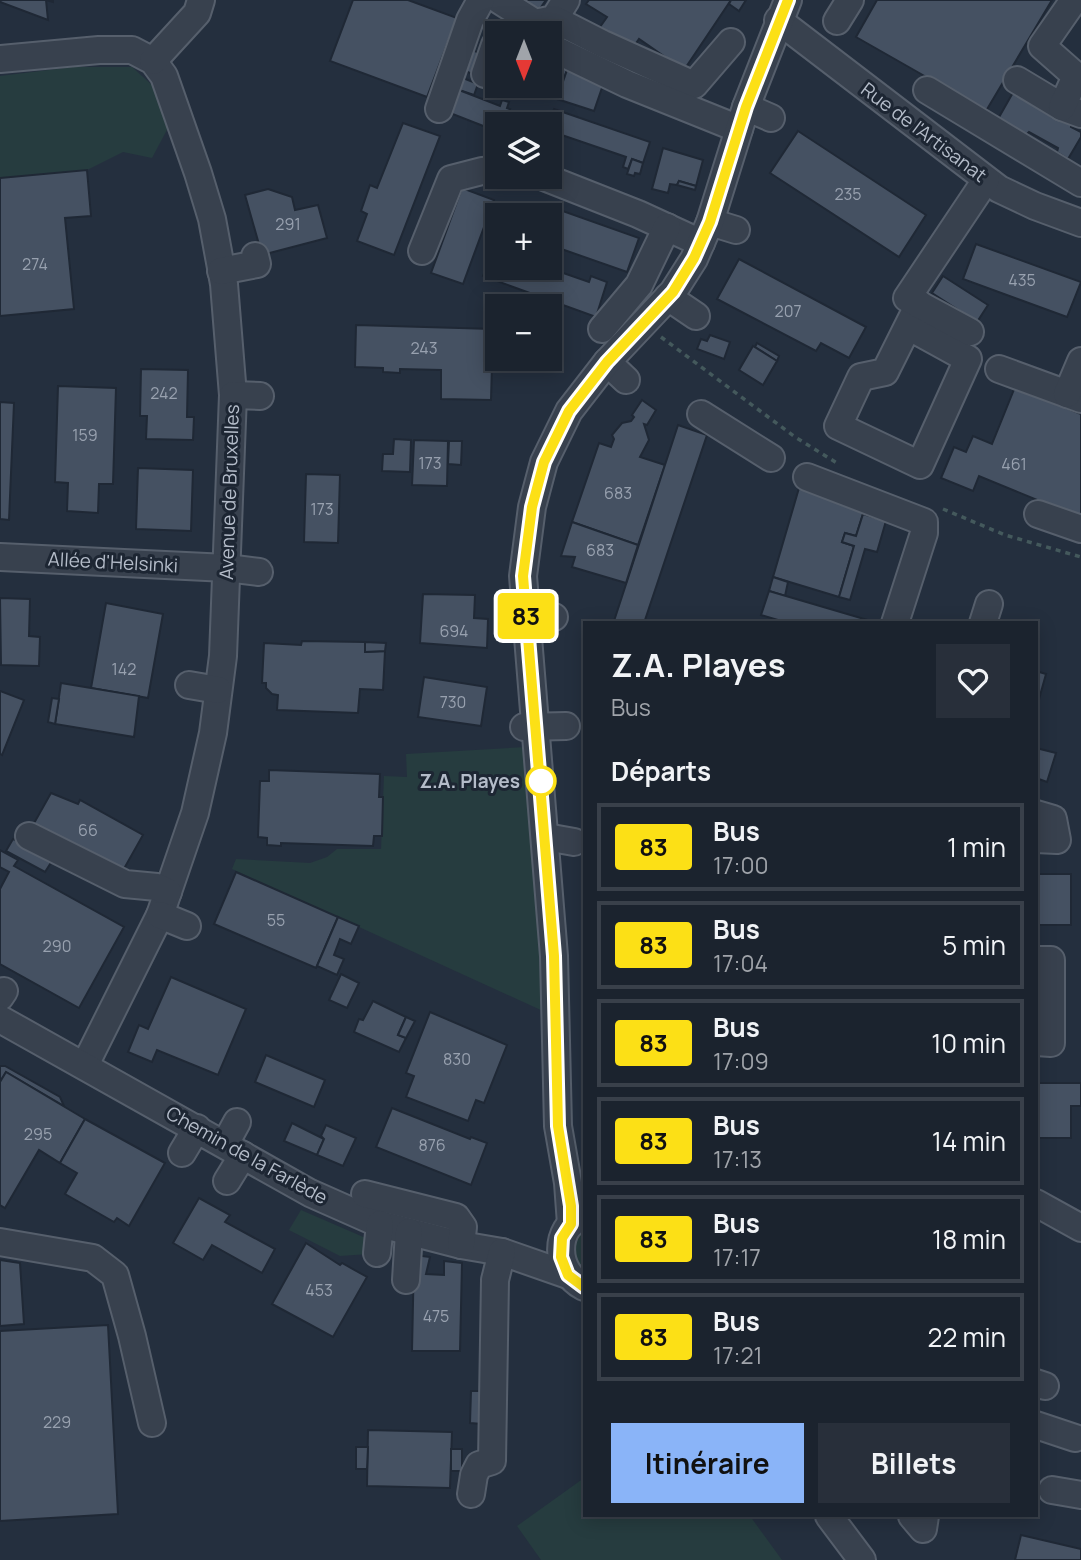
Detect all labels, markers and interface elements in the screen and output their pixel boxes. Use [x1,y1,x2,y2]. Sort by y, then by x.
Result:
north arrow [485,21,562,98]
map controls [485,21,562,371]
street label: Rue de l'Artisanat [856,76,992,188]
button: layers [485,112,562,189]
house number: 235 [834,183,862,205]
button: + [485,203,562,280]
house number: 291 [275,213,301,235]
house number: 274 [22,253,48,275]
house number: 435 [1008,269,1036,291]
button: − [485,294,562,371]
house number: 207 [775,300,801,322]
house number: 243 [410,337,438,359]
house number: 242 [150,382,178,404]
street label: Avenue de Bruxelles [213,404,245,580]
house number: 159 [72,424,98,446]
house number: 173 [418,452,442,474]
house number: 461 [1001,453,1027,475]
house number: 683 [604,482,632,504]
house number: 173 [310,498,334,520]
house number: 683 [586,539,614,561]
street label: Allée d'Helsinki [47,546,179,578]
line badge: 83 [494,593,558,639]
text: 83 [512,599,540,632]
house number: 694 [439,620,469,642]
text: Z.A. Playes [611,642,786,687]
button: heart [936,644,1010,718]
house number: 142 [112,658,136,680]
house number: 730 [440,691,466,713]
text: Bus [611,691,651,723]
text: Départs [611,753,711,789]
marker: Z.A. Playes [526,766,556,796]
place label: Z.A. Playes [420,768,520,794]
text: Bus [713,813,760,849]
house number: 66 [78,819,98,841]
text: 1 min [947,829,1006,865]
text: 83 [639,830,668,863]
text: 17:00 [713,849,768,881]
house number: 55 [267,909,285,931]
text: Bus [713,911,760,947]
text: 5 min [942,927,1006,963]
text: 83 [639,928,668,961]
house number: 290 [43,935,71,957]
text: 17:04 [713,947,768,979]
text: Bus [713,1009,760,1045]
text: 10 min [931,1025,1006,1061]
text: 83 [639,1026,668,1059]
text: 17:09 [713,1045,769,1077]
house number: 830 [443,1048,471,1070]
street label: Chemin de la Farlède [162,1100,332,1210]
text: Bus [713,1107,760,1143]
house number: 295 [24,1123,52,1145]
text: 14 min [932,1123,1006,1159]
text: 83 [639,1124,668,1157]
house number: 876 [418,1134,446,1156]
text: 17:13 [713,1143,762,1175]
text: Bus [713,1205,760,1241]
text: 18 min [932,1221,1006,1257]
text: 83 [639,1222,668,1255]
text: 17:17 [713,1241,761,1273]
house number: 453 [305,1279,333,1301]
text: Bus [713,1303,760,1339]
house number: 475 [423,1305,449,1327]
text: 22 min [928,1319,1006,1355]
text: 83 [639,1320,668,1353]
text: 17:21 [713,1339,762,1371]
house number: 229 [43,1411,71,1433]
button: Itinéraire [611,1423,804,1503]
button: Billets [818,1423,1010,1503]

